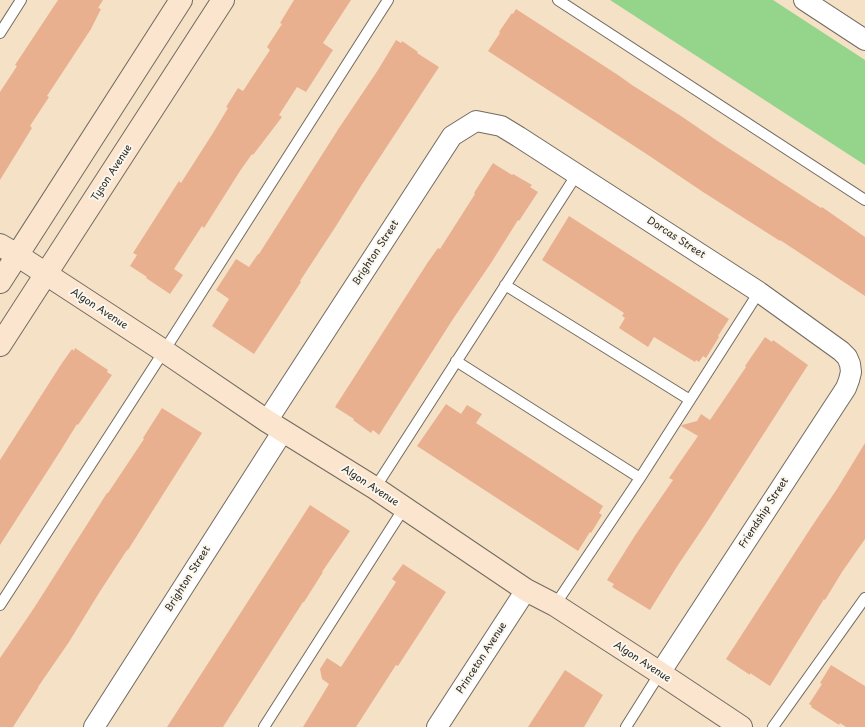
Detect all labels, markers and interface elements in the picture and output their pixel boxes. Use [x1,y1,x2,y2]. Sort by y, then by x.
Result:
street label: Tyson Avenue [89,142,135,204]
street label: Dorcas Street [645,215,707,261]
street label: Brighton Street [350,218,402,288]
street label: Algon Avenue [68,286,130,332]
street label: Algon Avenue [339,463,401,509]
street label: Friendship Street [737,475,791,551]
street label: Brighton Street [163,544,213,614]
street label: Princeton Avenue [454,620,510,696]
street label: Algon Avenue [611,639,673,685]

